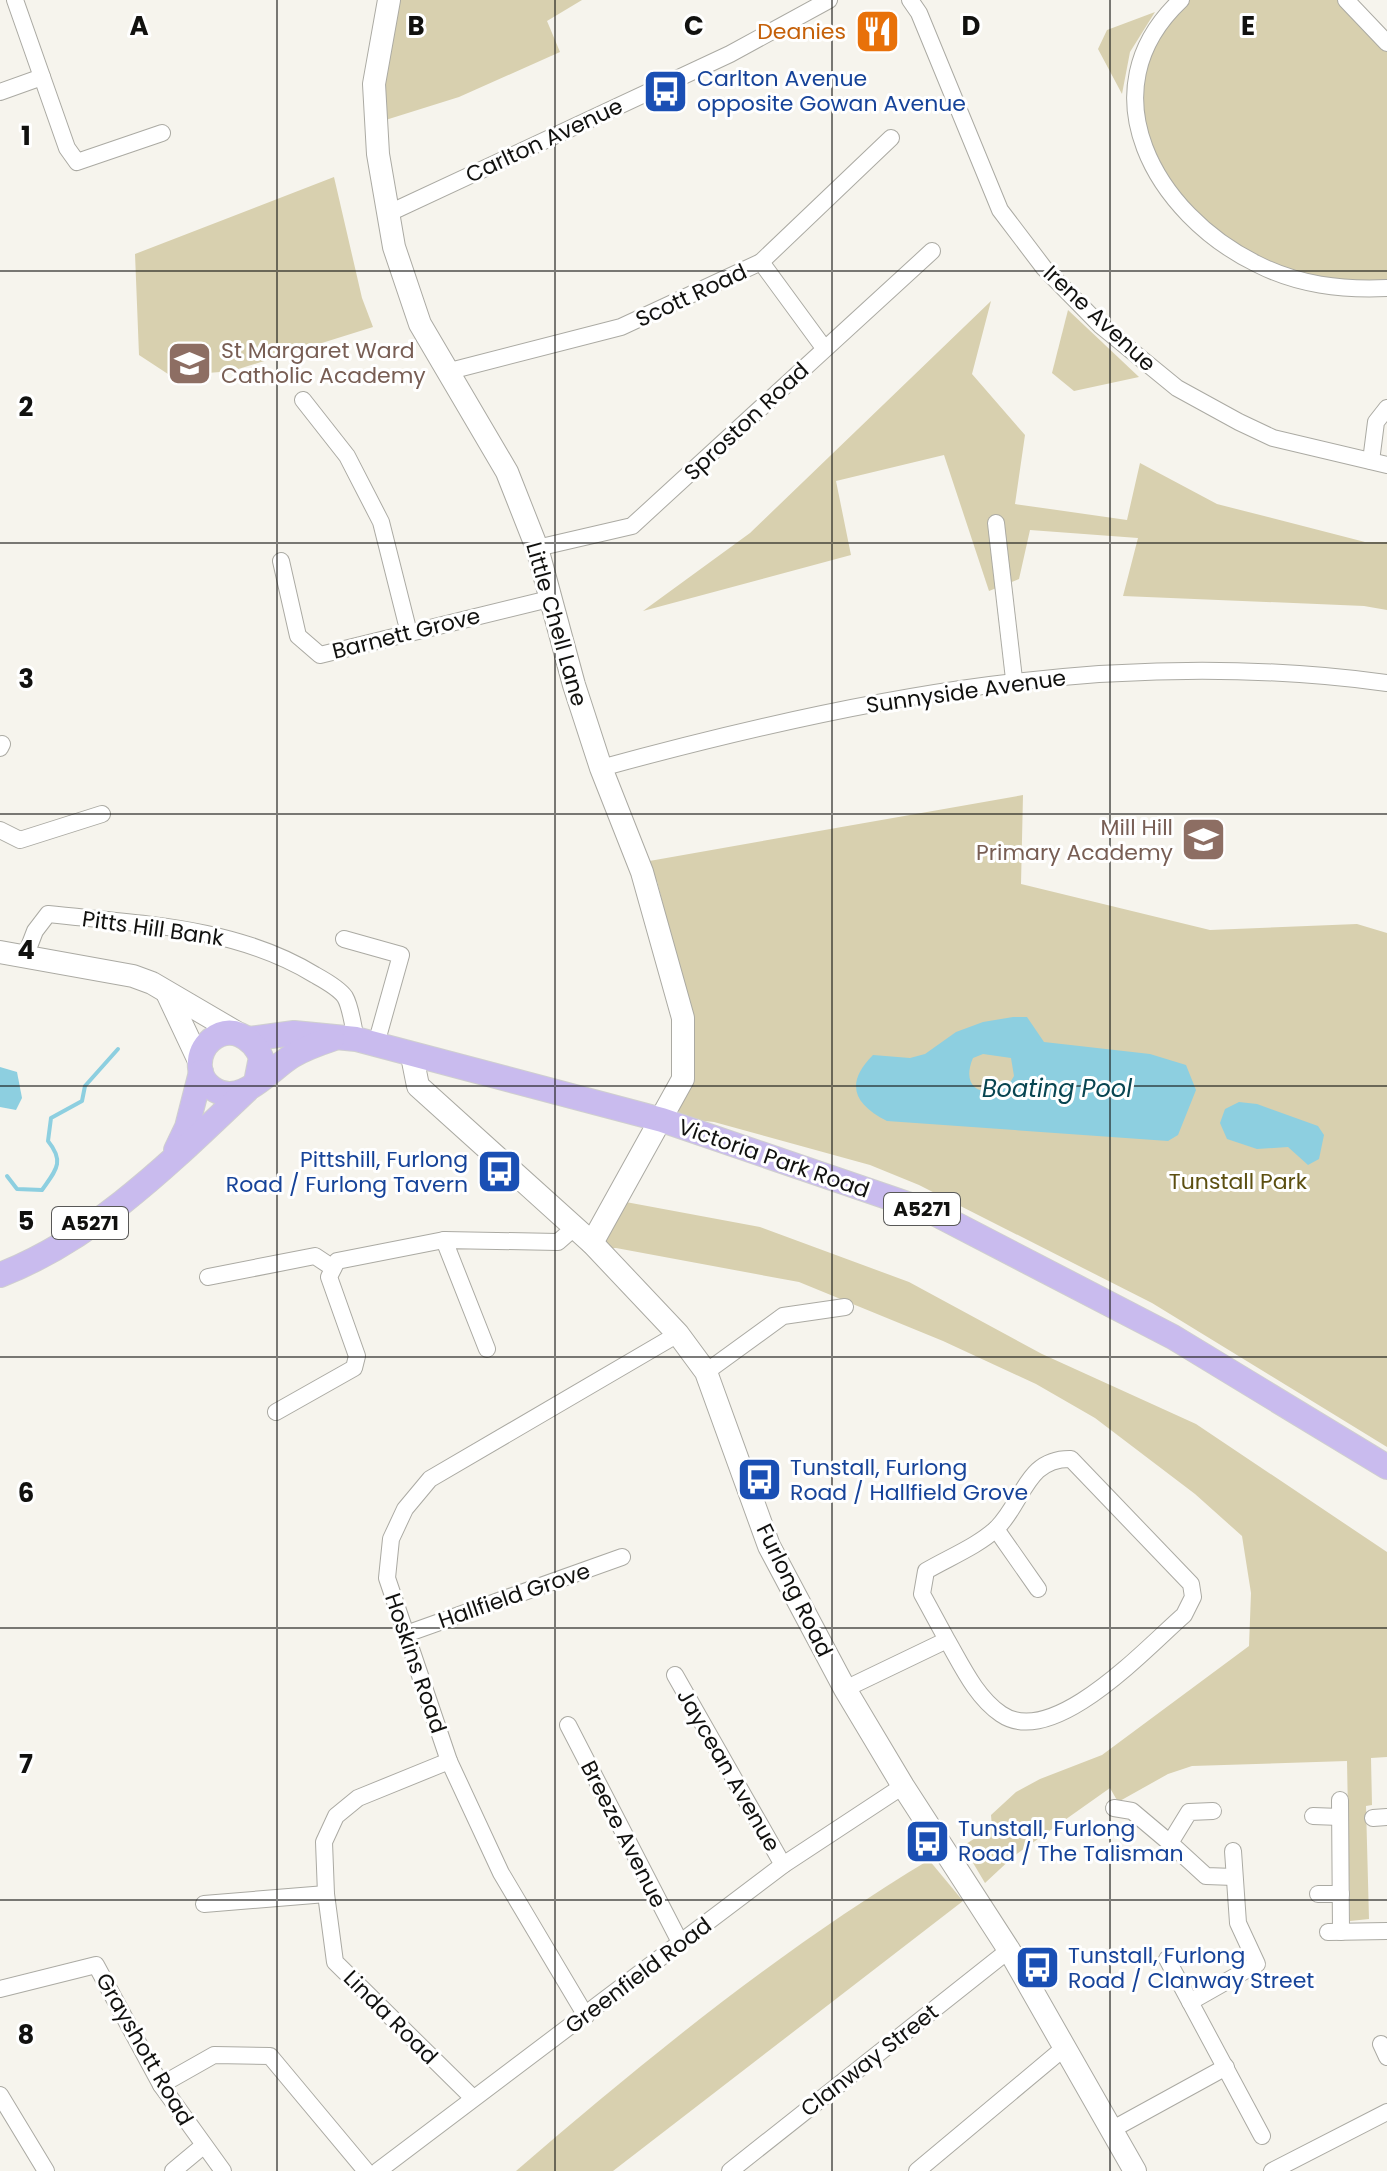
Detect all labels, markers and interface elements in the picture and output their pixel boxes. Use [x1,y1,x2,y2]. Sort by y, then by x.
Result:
restaurant icon: Deanies [853,7,901,55]
text: A [129,8,149,44]
text: B [407,8,425,44]
text: C [684,8,704,44]
text: D [962,8,981,44]
text: E [1241,8,1255,44]
place label: Deanies [757,16,846,47]
place label: Carlton Avenue opposite Gowan Avenue [697,63,966,119]
bus stop icon: Carlton Avenue opposite Gowan Avenue [642,67,690,115]
street label: Carlton Avenue [461,90,628,190]
text: 1 [21,118,31,154]
street label: Scott Road [631,256,752,335]
street label: Irene Avenue [1037,258,1163,379]
place label: St Margaret Ward Catholic Academy [221,335,426,391]
school or university icon: St Margaret Ward Catholic Academy [166,339,214,387]
street label: Sproston Road [677,355,816,488]
text: 2 [19,389,34,425]
street label: Little Chell Lane [518,538,595,710]
street label: Barnett Grove [329,600,483,667]
text: 3 [18,661,34,697]
street label: Sunnyside Avenue [864,662,1068,721]
place label: Mill Hill Primary Academy [976,812,1174,868]
school or university icon: Mill Hill Primary Academy [1180,816,1228,864]
street label: Pitts Hill Bank [80,903,226,954]
text: 4 [17,932,35,968]
water label: Boating Pool [982,1072,1132,1105]
street label: Victoria Park Road [674,1111,874,1206]
place label: Pittshill, Furlong Road / Furlong Tavern [226,1144,468,1200]
bus stop icon: Pittshill, Furlong Road / Furlong Tavern [475,1148,523,1196]
park label: Tunstall Park [1169,1166,1308,1197]
road number: A5271 [884,1193,960,1225]
text: 5 [18,1203,34,1239]
road number: A5271 [52,1207,128,1239]
place label: Tunstall, Furlong Road / Hallfield Grove [790,1452,1028,1508]
bus stop icon: Tunstall, Furlong Road / Hallfield Grove [735,1456,783,1504]
text: 6 [18,1475,34,1511]
street label: Furlong Road [749,1518,840,1662]
street label: Hallfield Grove [434,1555,594,1636]
street label: Hoskins Road [377,1589,454,1737]
street label: Jaycean Avenue [669,1683,788,1857]
text: 7 [19,1746,33,1782]
street label: Breeze Avenue [573,1755,674,1913]
place label: Tunstall, Furlong Road / The Talisman [958,1813,1184,1869]
bus stop icon: Tunstall, Furlong Road / The Talisman [903,1817,951,1865]
street label: Greenfield Road [559,1910,718,2041]
place label: Tunstall, Furlong Road / Clanway Street [1068,1940,1314,1996]
bus stop icon: Tunstall, Furlong Road / Clanway Street [1013,1944,1061,1992]
street label: Linda Road [337,1963,445,2071]
street label: Grayshott Road [88,1967,201,2131]
street label: Clanway Street [794,1997,945,2124]
text: 8 [18,2017,34,2053]

